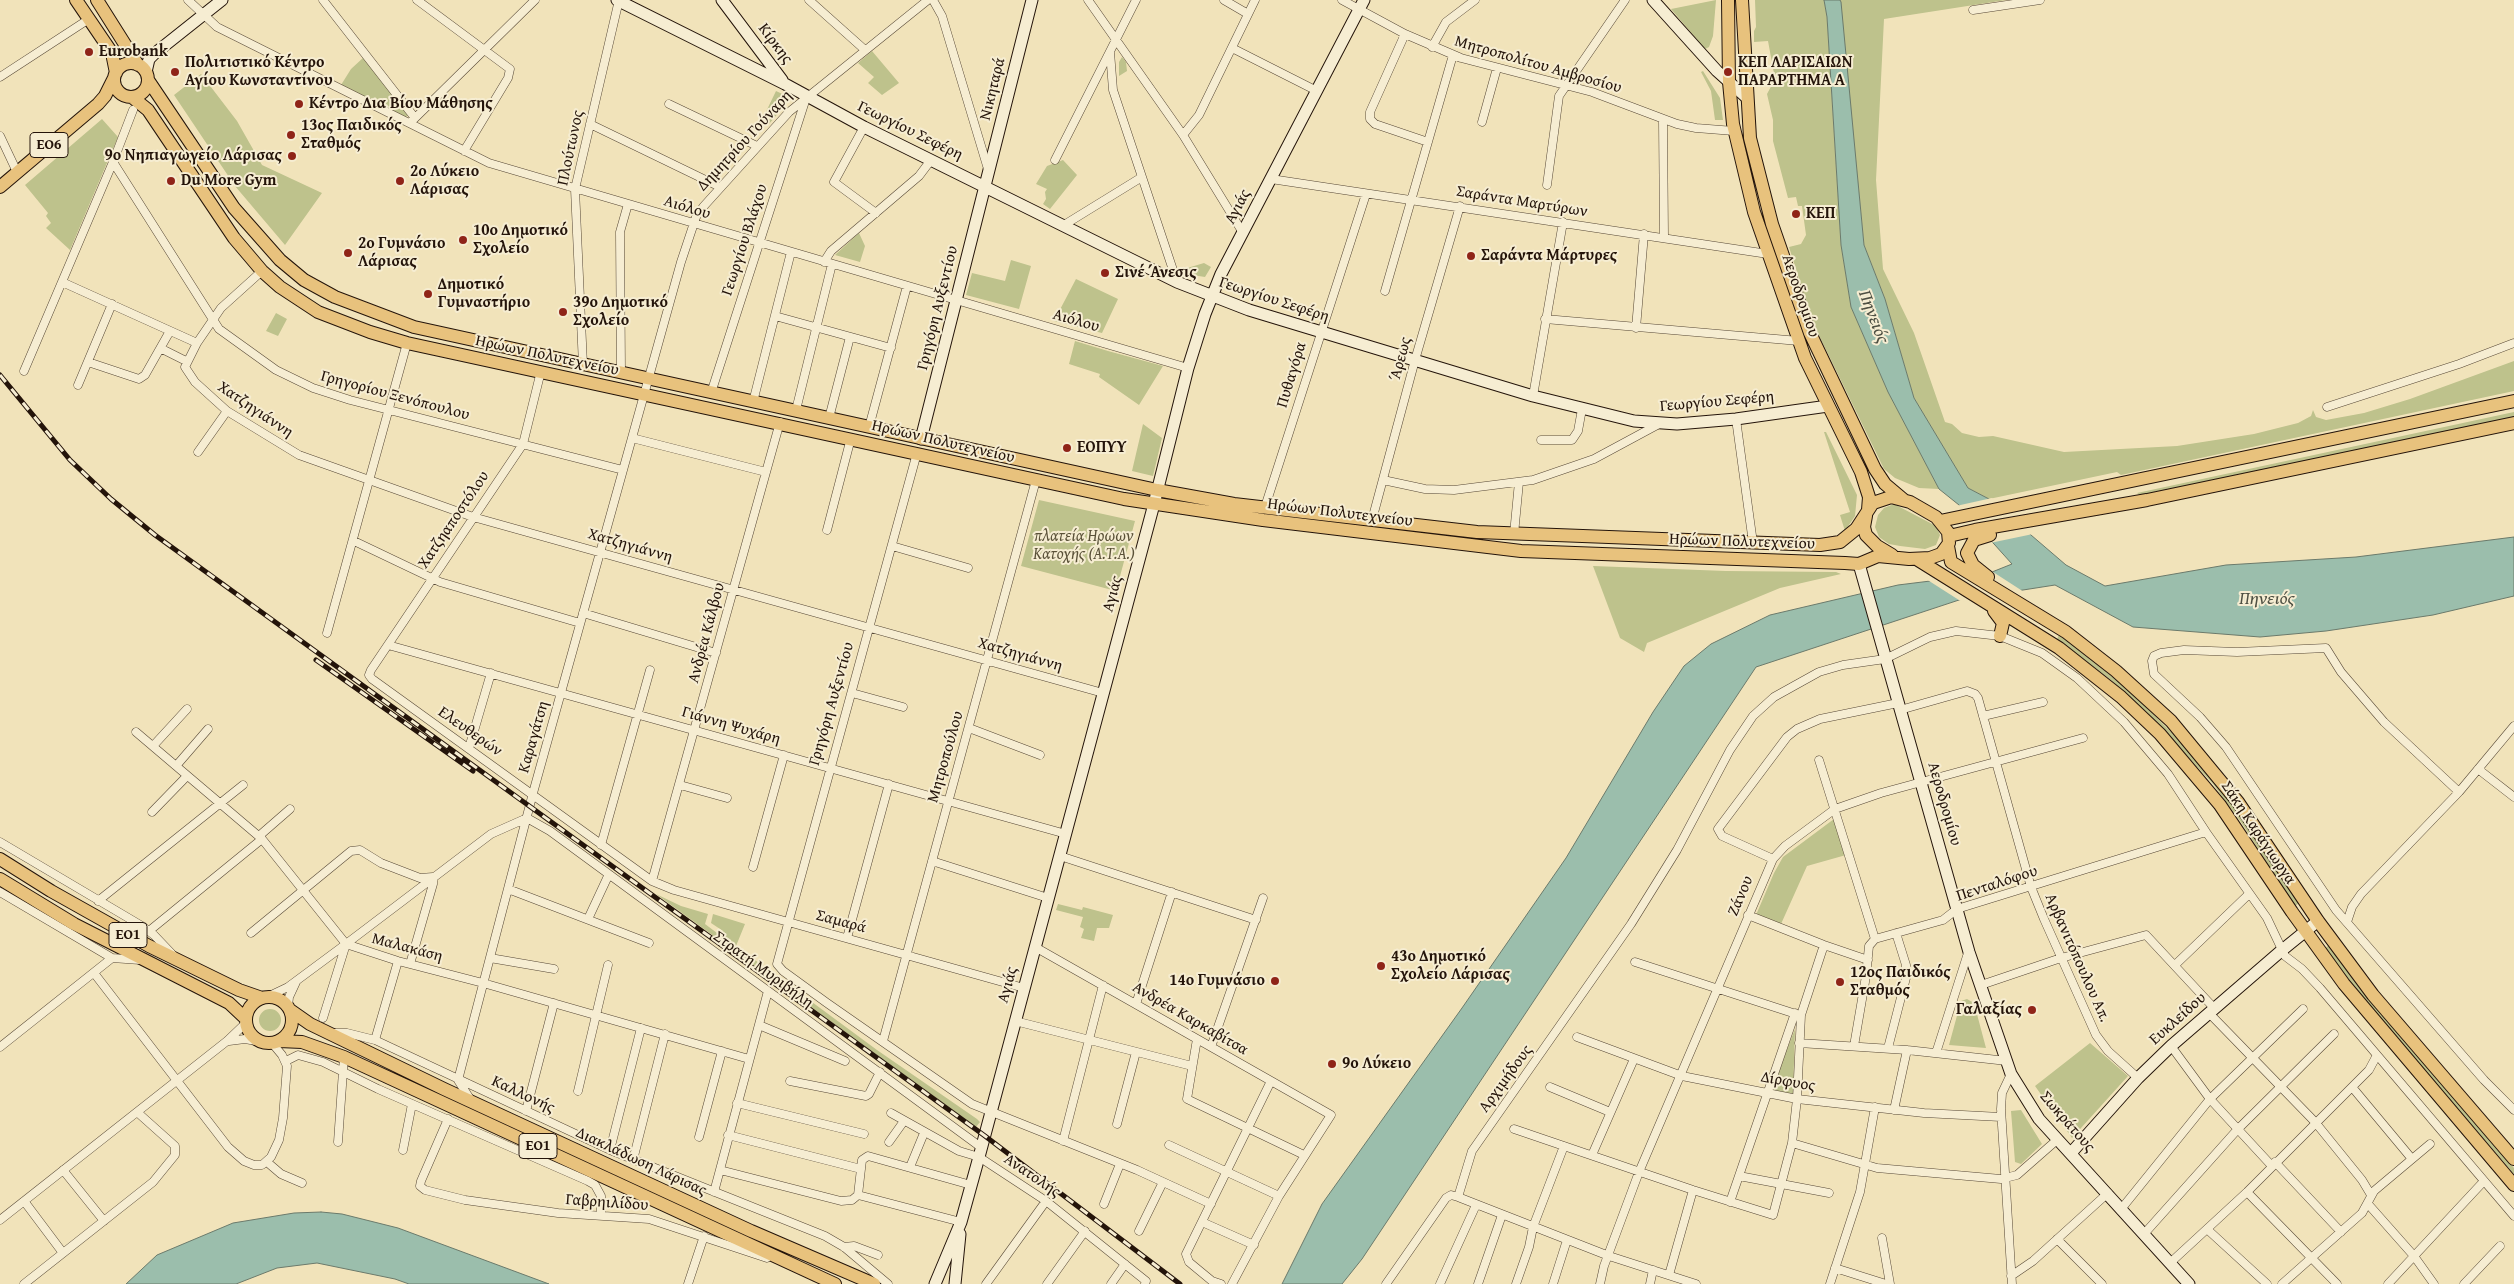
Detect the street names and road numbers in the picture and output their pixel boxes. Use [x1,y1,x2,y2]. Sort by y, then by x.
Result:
street label: Κίρκης [754,20,796,68]
street label: Μητροπολίτου Αμβροσίου [1452,32,1624,98]
street label: Νικηταρά [976,56,1010,122]
street label: Δημητρίου Γούναρη [693,87,797,195]
street label: Γεωργίου Σεφέρη [854,97,966,165]
street label: Πλούτωνος [554,109,588,187]
road number: ΕΟ6 [30,132,68,158]
street label: Γεωργίου Βλάχου [718,182,772,298]
street label: Σαράντα Μαρτύρων [1455,182,1589,222]
street label: Αγιάς [1221,186,1255,228]
street label: Αιόλου [661,192,713,224]
street label: Γρηγόρη Αυξεντίου [913,244,963,372]
street label: Αεροδρομίου [1777,252,1823,340]
street label: Γεωργίου Σεφέρη [1217,273,1331,327]
street label: Αιόλου [1050,305,1102,337]
street label: Ηρώων Πολυτεχνείου [474,331,620,381]
street label: Άρεως [1386,335,1416,383]
street label: Πυθαγόρα [1273,340,1311,410]
street label: Γρηγορίου Ξενόπουλου [318,367,472,425]
street label: Χατζηγιάννη [214,378,296,442]
street label: Γεωργίου Σεφέρη [1659,387,1775,417]
street label: Ηρώων Πολυτεχνείου [870,416,1016,468]
street label: Χατζηαποστόλου [414,467,494,573]
street label: Ηρώων Πολυτεχνείου [1266,495,1414,531]
street label: Χατζηγιάννη [585,525,675,567]
street label: Ηρώων Πολυτεχνείου [1669,530,1815,554]
street label: Αγιάς [1099,574,1127,614]
street label: Ανδρέα Κάλβου [684,581,730,685]
street label: Χατζηγιάννη [975,634,1065,676]
street label: Γρηγόρη Αυξεντίου [805,640,859,768]
street label: Καραγάτση [515,699,553,775]
street label: Ελευθερών [434,703,506,761]
street label: Γιάννη Ψυχάρη [679,703,783,749]
street label: Μητροπούλου [924,709,968,805]
street label: Αεροδρομίου [1923,760,1965,848]
street label: Σάκη Καράγιωργα [2216,778,2300,888]
street label: Πενταλόφου [1954,862,2040,906]
street label: Ζάνου [1724,873,1758,919]
street label: Αρβανιτόπουλου Απ. [2040,891,2114,1025]
street label: Σαμαρά [814,906,868,938]
road number: ΕΟ1 [109,922,147,948]
street label: Στρατή Μυριβήλη [709,927,817,1013]
street label: Μαλακάση [369,929,445,967]
street label: Αγιάς [994,965,1022,1005]
street label: Ανδρέα Καρκαβίτσα [1129,978,1251,1060]
street label: Ευκλείδου [2146,989,2210,1049]
street label: Αρχιμήδους [1475,1041,1537,1117]
street label: Δίρφυος [1759,1068,1817,1096]
street label: Καλλoνής [488,1072,558,1118]
street label: Σωκράτους [2035,1088,2099,1156]
street label: Διακλάδωση Λάρισας [573,1123,709,1201]
road number: ΕΟ1 [519,1134,557,1158]
street label: Ανατολής [1000,1150,1064,1202]
street label: Γαβρηιλίδου [565,1191,649,1215]

